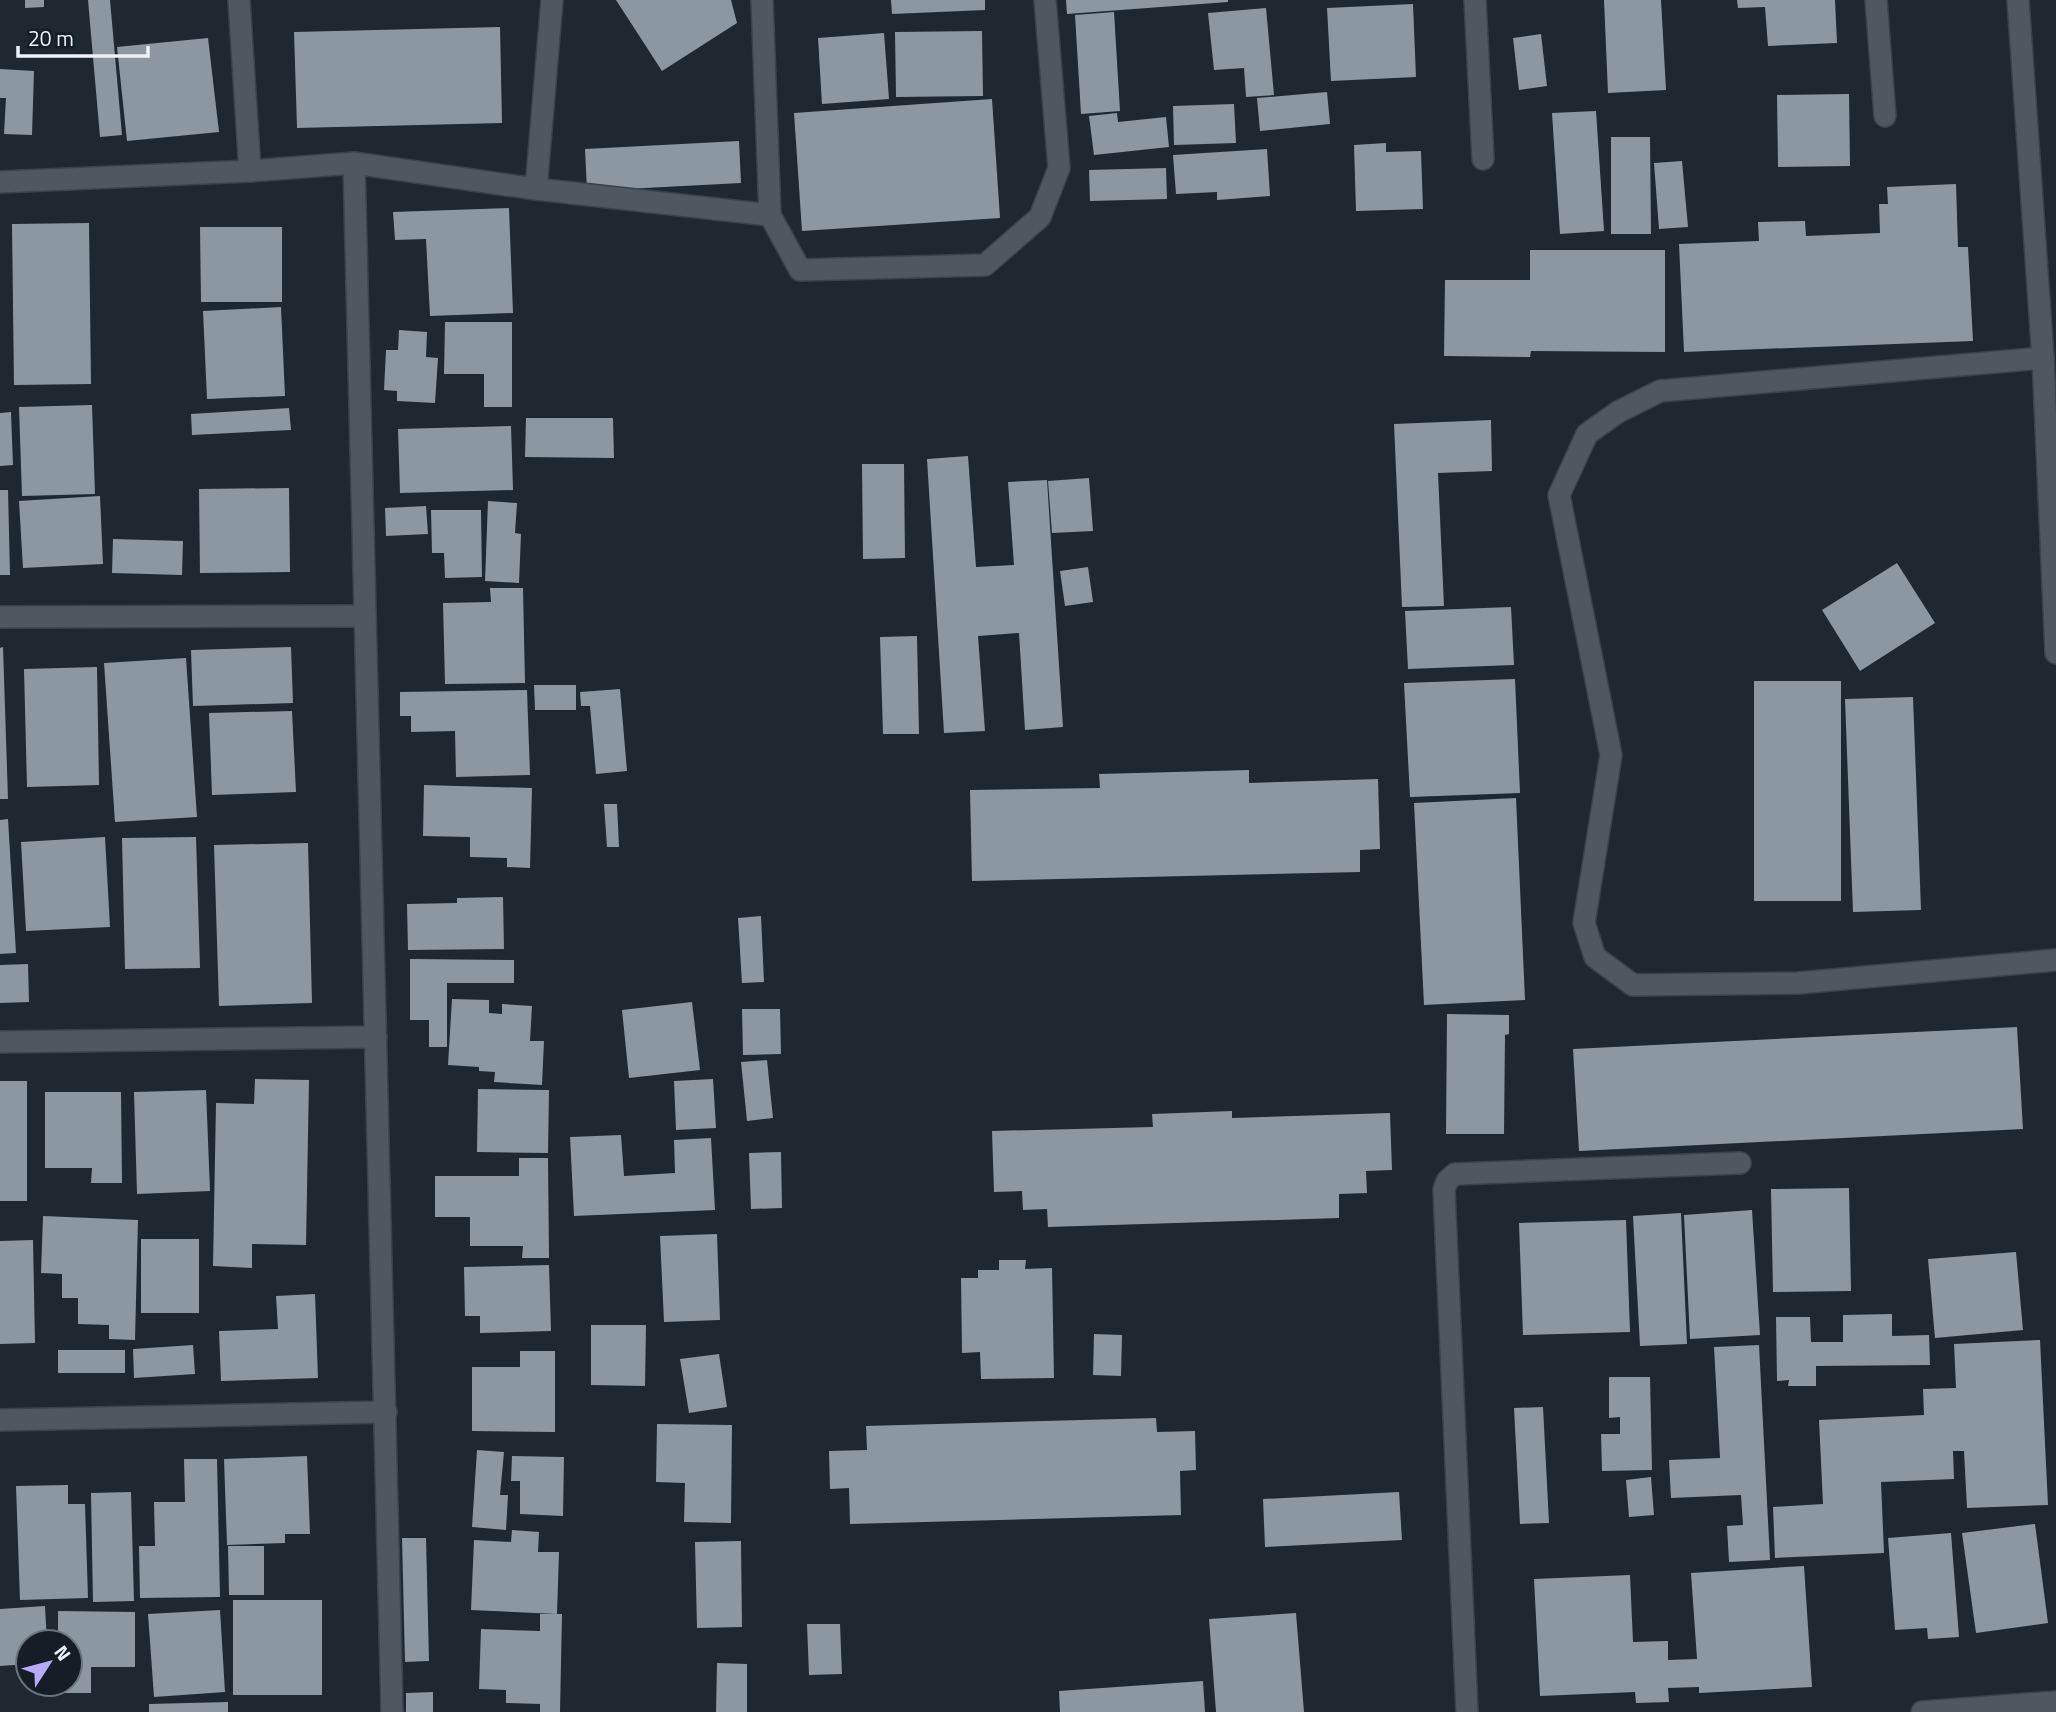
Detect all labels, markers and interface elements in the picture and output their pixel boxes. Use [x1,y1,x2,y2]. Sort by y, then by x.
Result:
scale bar [18,14,147,58]
text: 20 m [28,22,74,54]
north arrow [14,1628,84,1698]
text: N [48,1639,79,1667]

